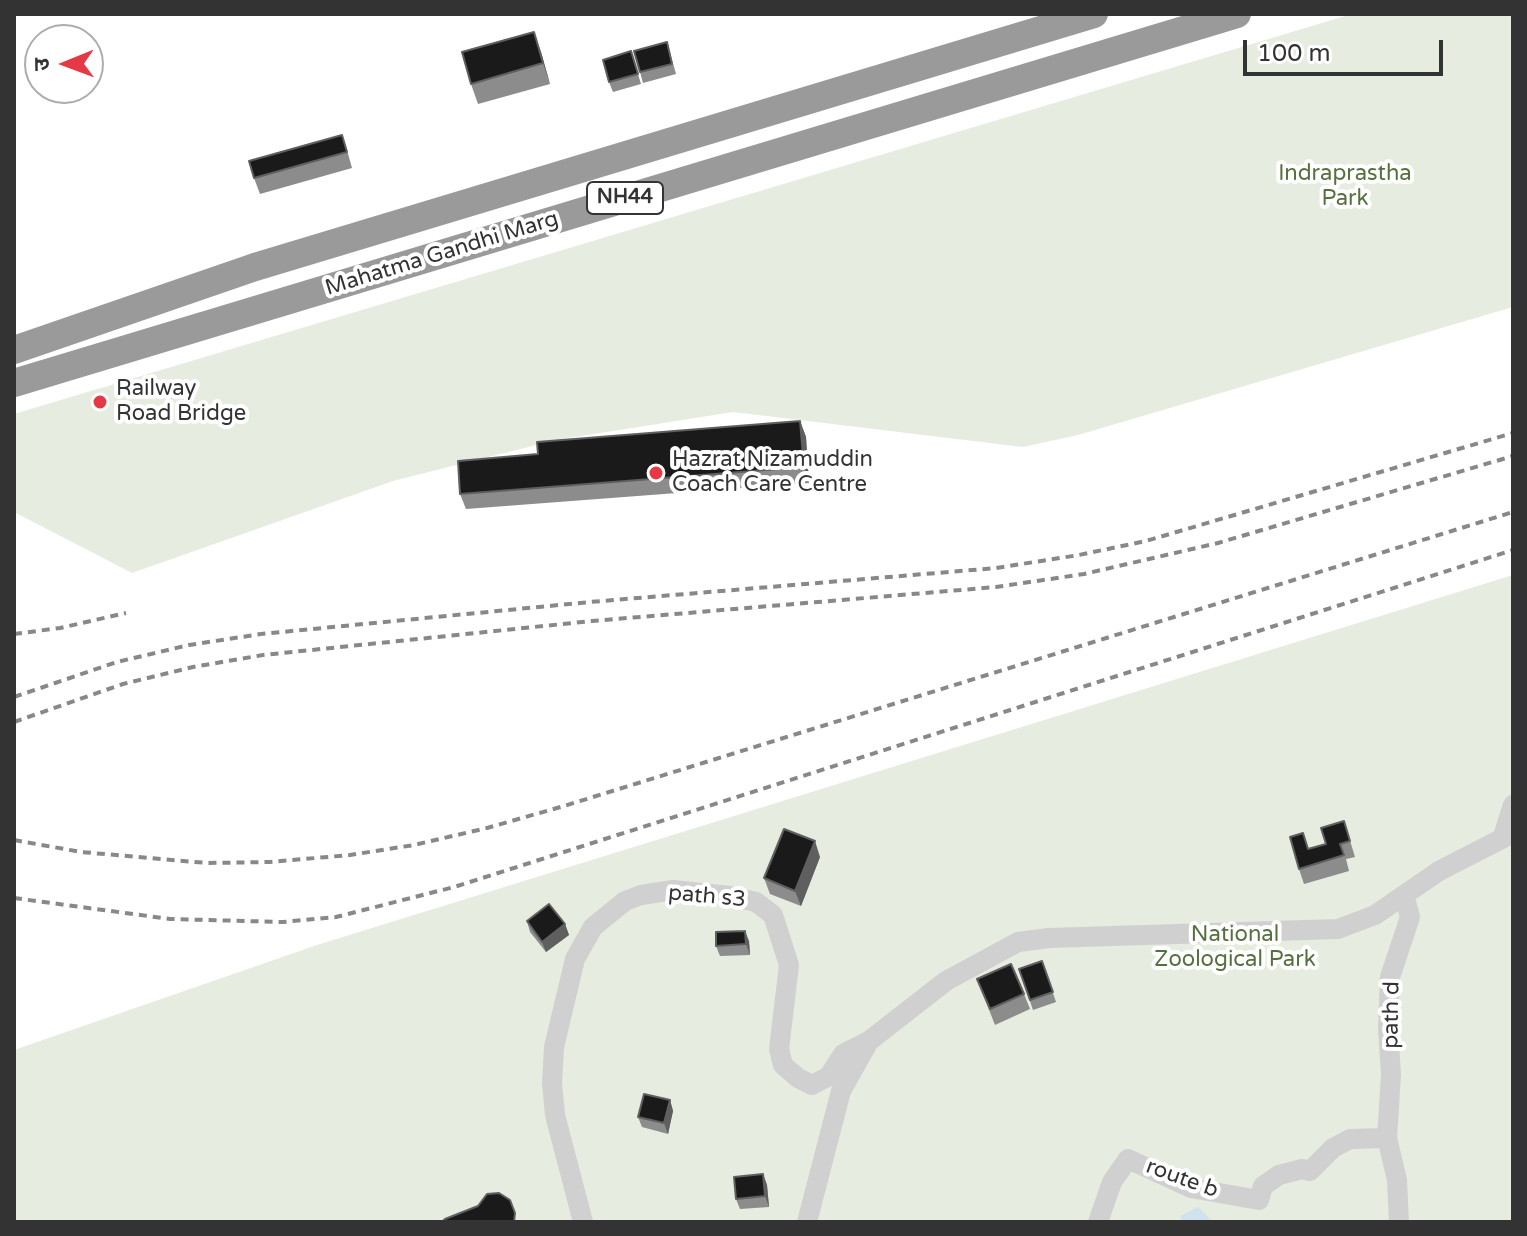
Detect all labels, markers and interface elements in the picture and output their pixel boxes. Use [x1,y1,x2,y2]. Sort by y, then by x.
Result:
north arrow [24,24,104,104]
scale bar [1247,24,1447,74]
text: 100 m [1257,39,1331,68]
text: उ [29,58,55,71]
park label: Indraprastha Park [1278,161,1412,212]
road number: NH44 [587,182,663,214]
street label: Mahatma Gandhi Marg [322,206,562,302]
place label: Railway Road Bridge [116,376,246,428]
marker: Railway Road Bridge [91,393,109,411]
place label: Hazrat Nizamuddin Coach Care Centre [672,447,873,498]
marker: Hazrat Nizamuddin Coach Care Centre [647,464,665,482]
street label: path s3 [667,880,747,914]
park label: National Zoological Park [1154,922,1316,974]
street label: path d [1378,981,1406,1049]
street label: route b [1142,1154,1222,1204]

